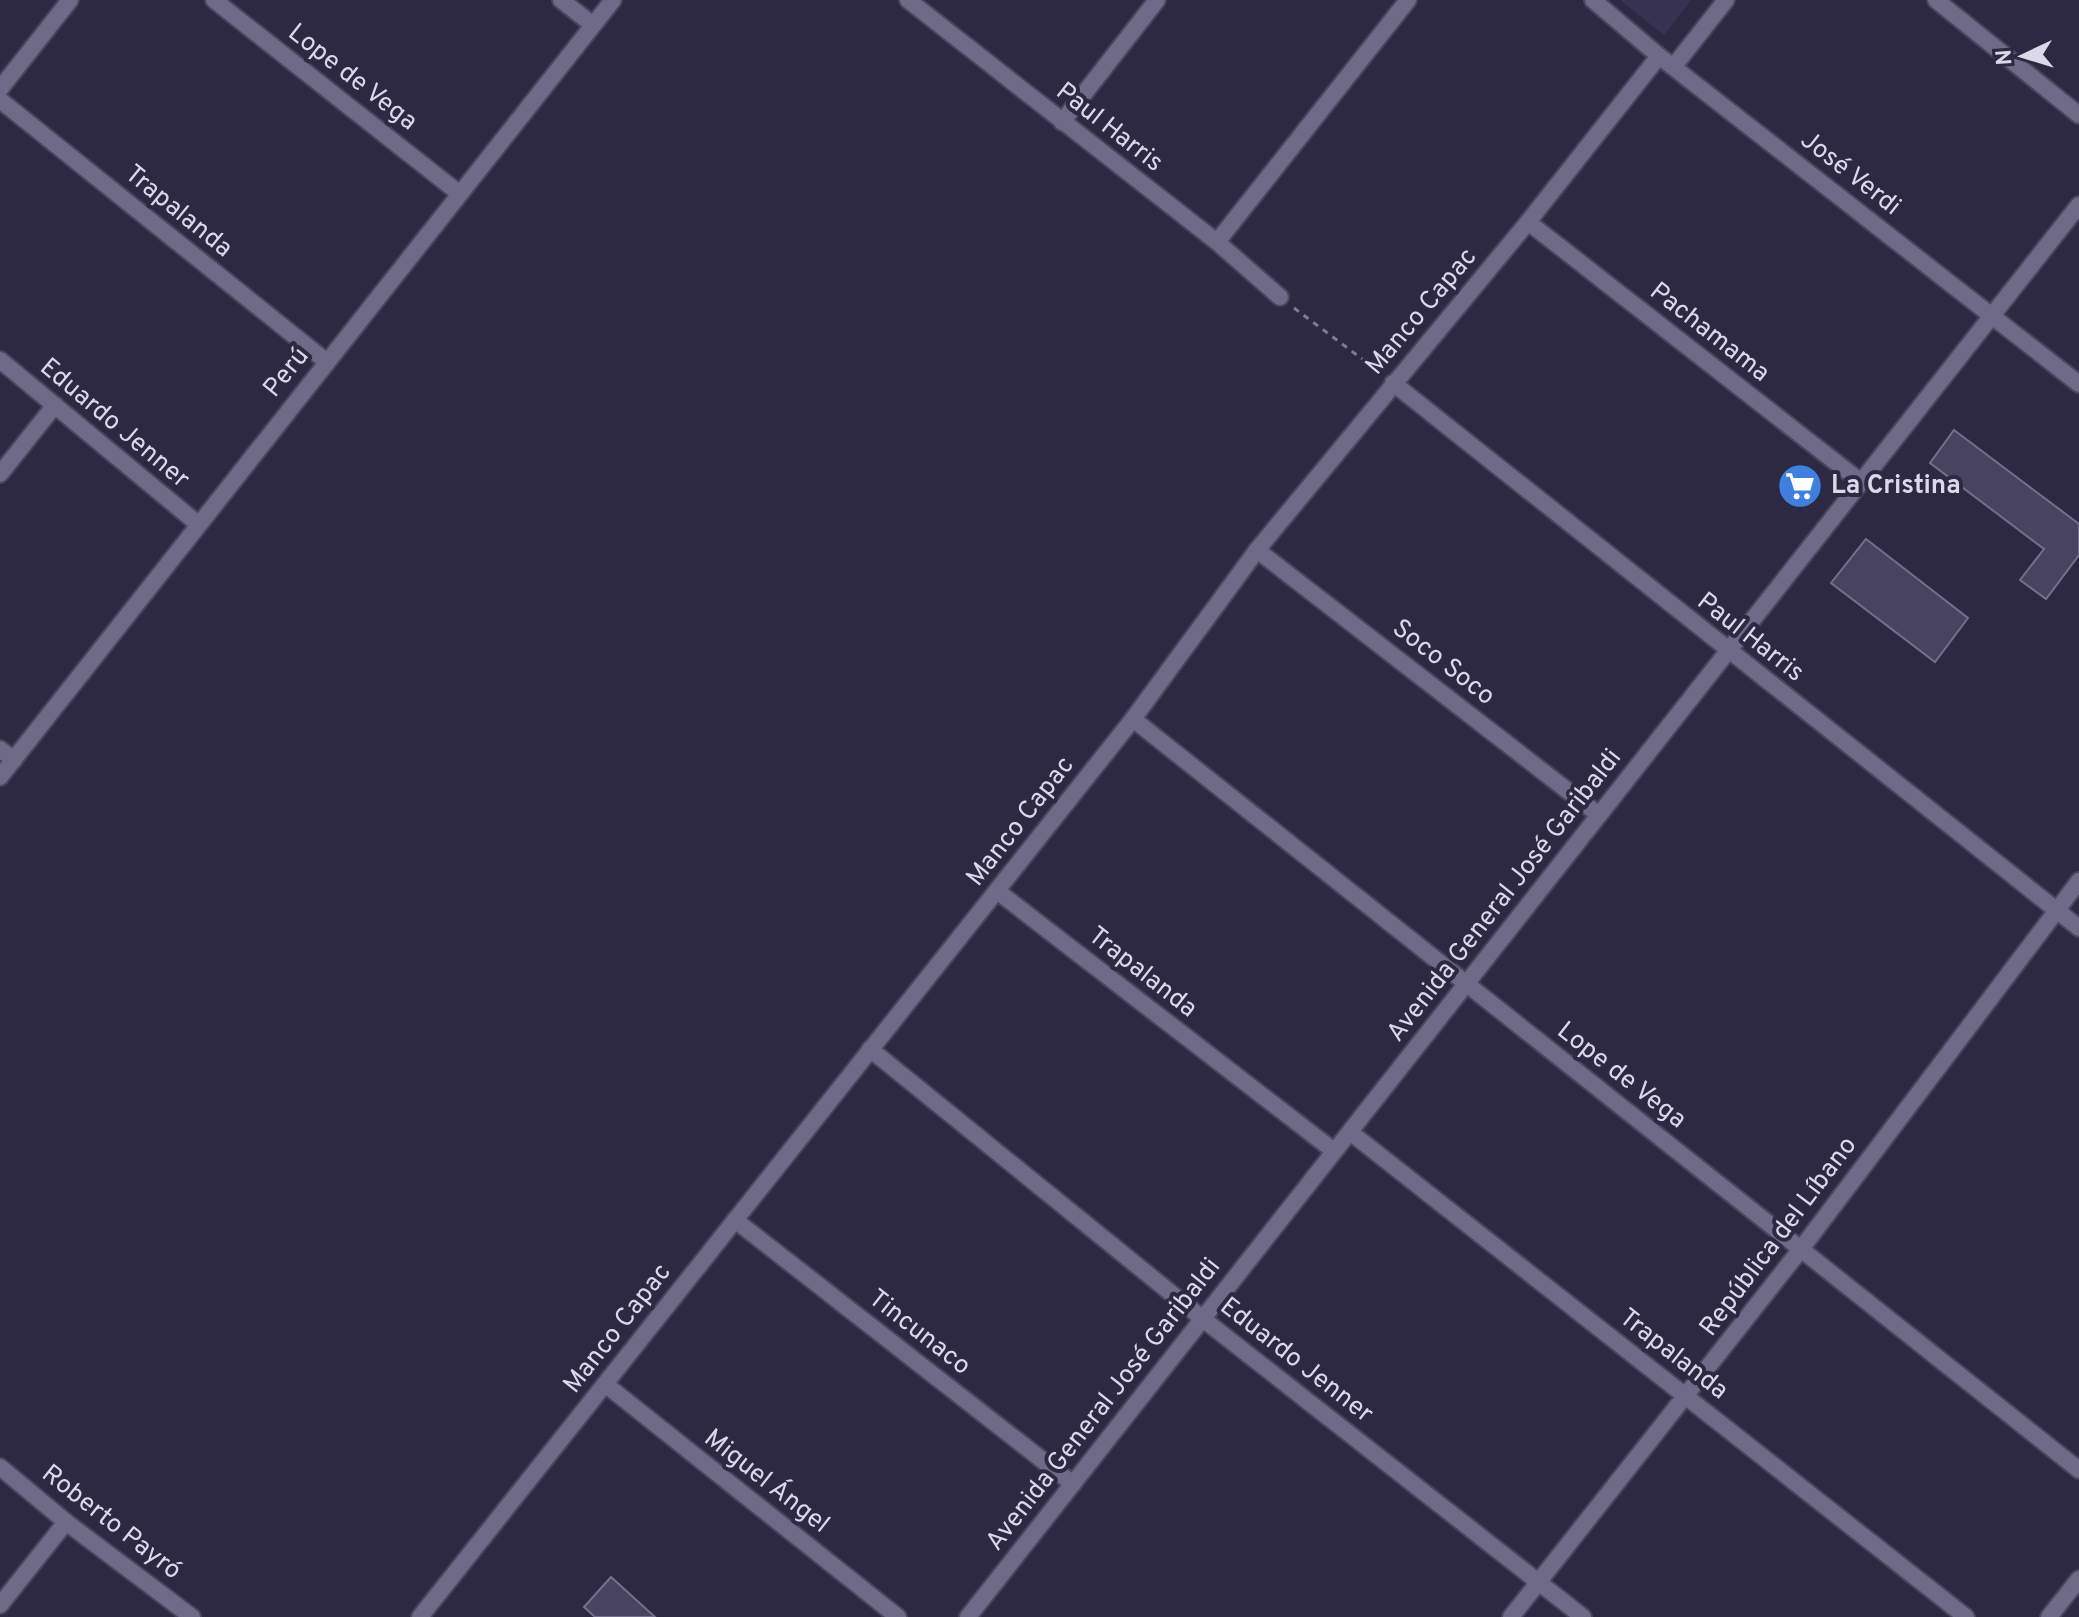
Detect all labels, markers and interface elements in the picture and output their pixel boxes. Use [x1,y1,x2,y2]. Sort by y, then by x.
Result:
north arrow [1983,16,2063,96]
street label: Lope de Vega [281,17,423,139]
text: N [1992,48,2020,66]
street label: Paul Harris [1049,76,1169,180]
street label: José Verdi [1793,124,1907,224]
street label: Trapalanda [117,158,239,266]
street label: Manco Capac [1359,242,1485,382]
street label: Pachamama [1642,276,1776,390]
street label: Perú [257,341,317,405]
street label: Eduardo Jenner [32,352,196,496]
supermarket icon: La Cristina [1776,462,1824,510]
place label: La Cristina [1831,470,1961,503]
street label: Paul Harris [1690,586,1810,690]
street label: Soco Soco [1385,613,1501,713]
street label: Avenida General José Garibaldi [1380,743,1630,1049]
street label: Manco Capac [960,750,1082,894]
street label: Trapalanda [1081,920,1203,1026]
street label: Lope de Vega [1550,1015,1692,1137]
street label: República del Líbano [1693,1130,1865,1344]
street label: Avenida General José Garibaldi [979,1252,1229,1558]
street label: Manco Capac [557,1257,679,1401]
street label: Tincunaco [861,1283,977,1383]
street label: Eduardo Jenner [1213,1291,1379,1431]
street label: Trapalanda [1612,1302,1734,1408]
street label: Miguel Ángel [697,1421,837,1541]
street label: Roberto Payró [34,1458,188,1588]

